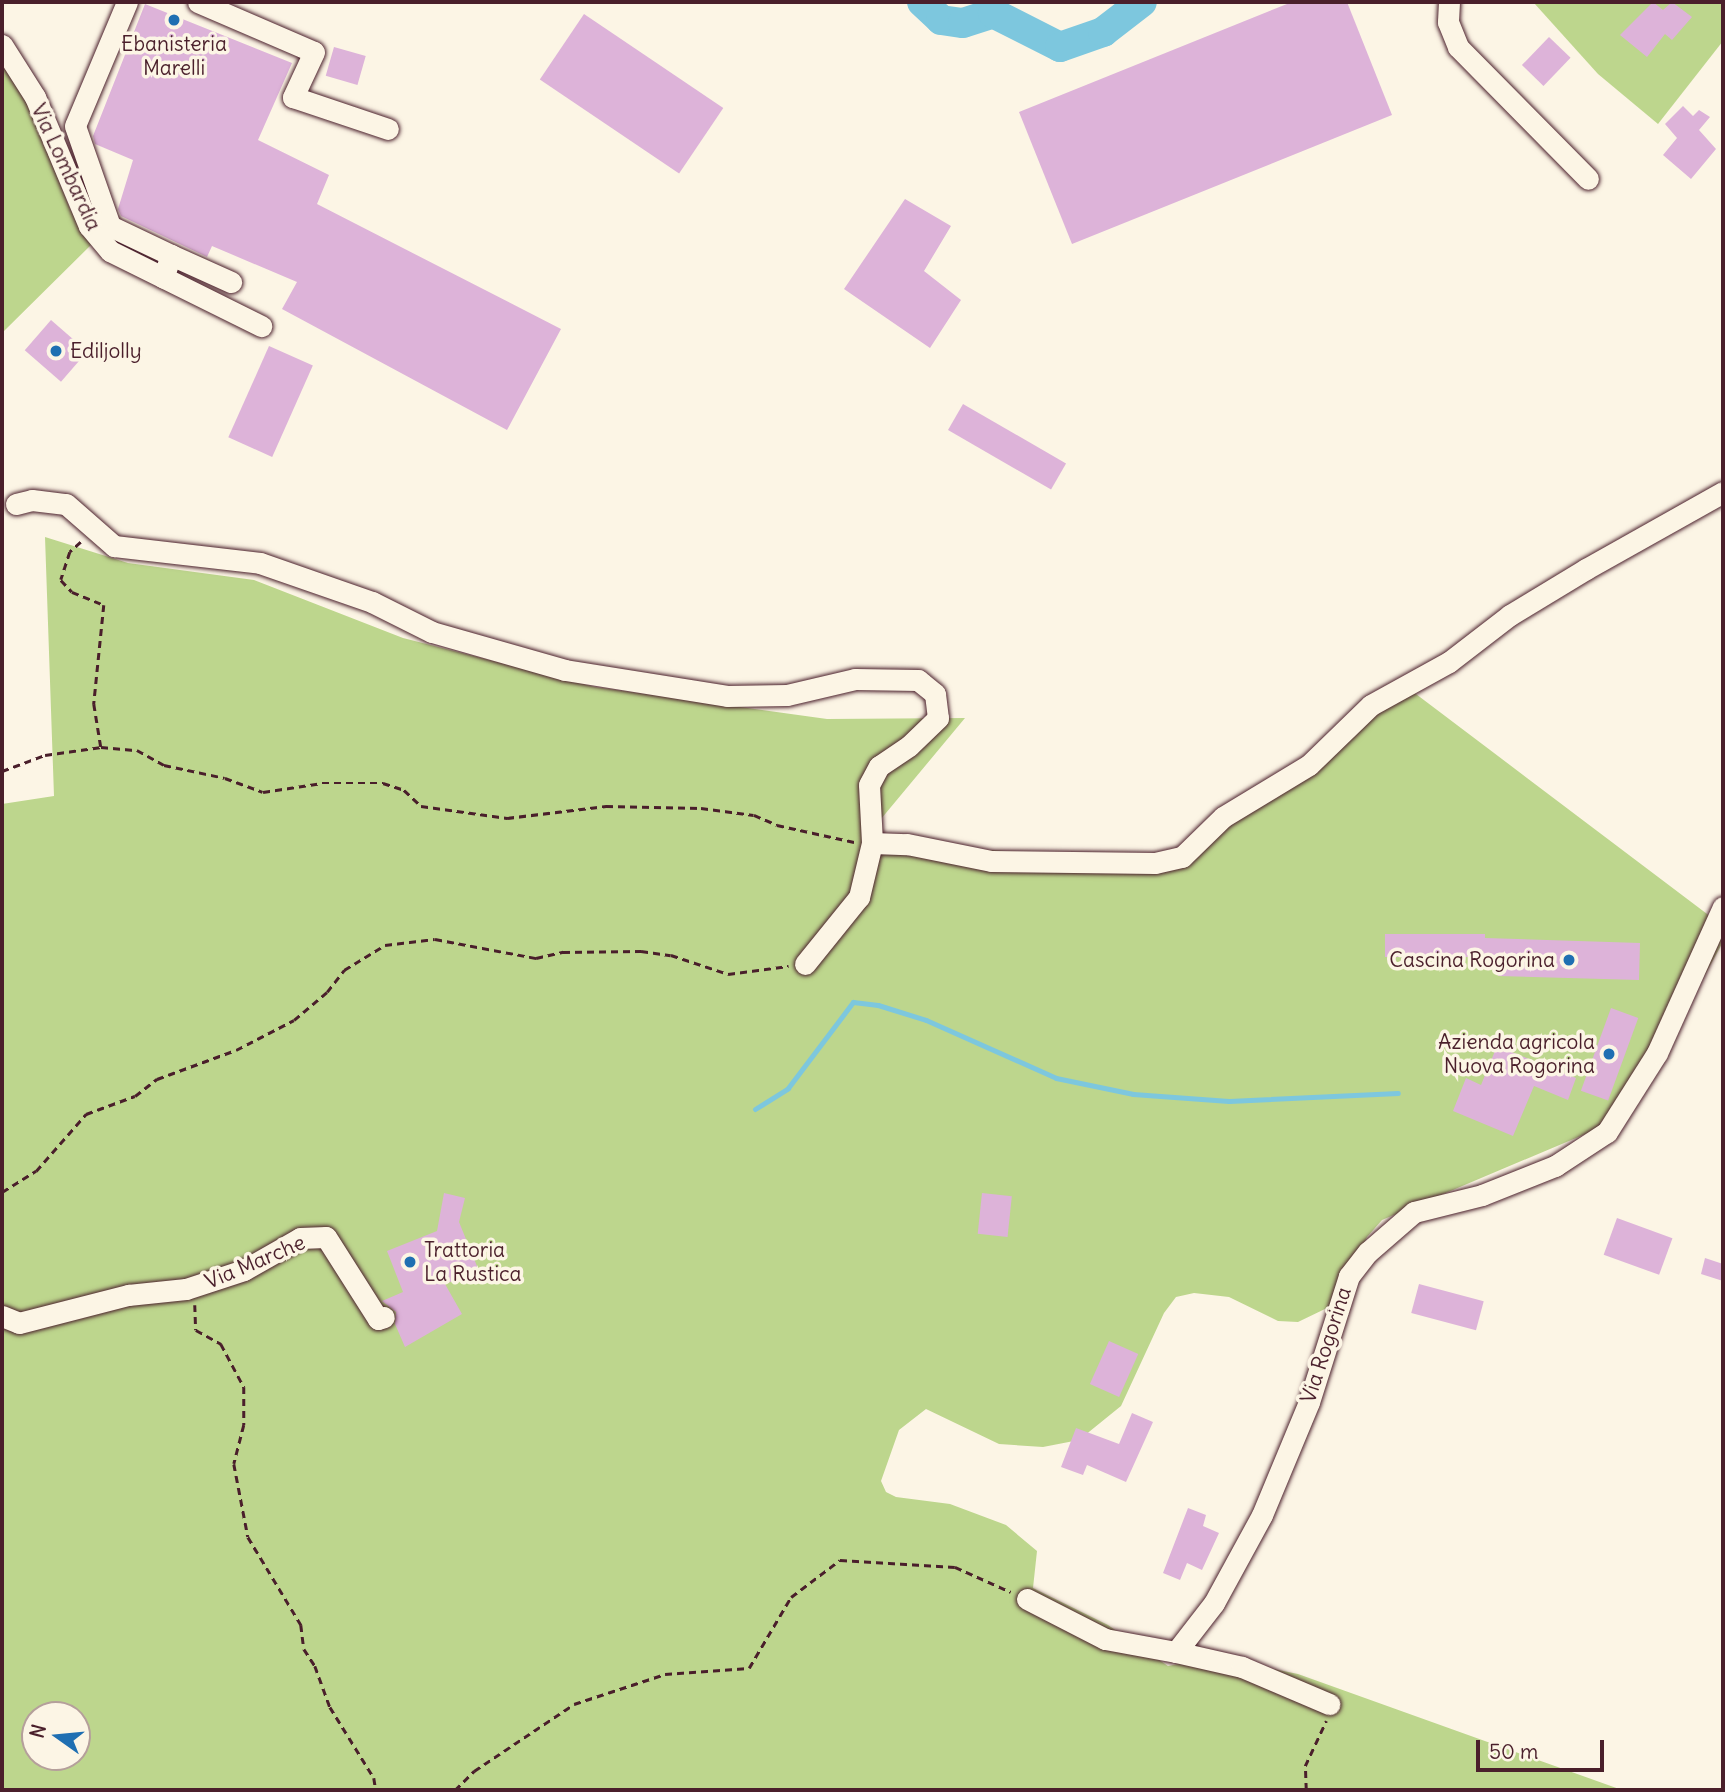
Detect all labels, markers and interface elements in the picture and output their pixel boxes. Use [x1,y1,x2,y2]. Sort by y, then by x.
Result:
marker: Ebanisteria Marelli [166,12,182,28]
place label: Ebanisteria Marelli [121,31,227,81]
street label: Via Lombardia [26,100,106,234]
place label: Ediljolly [70,338,142,364]
marker: Ediljolly [48,343,64,359]
place label: Cascina Rogorina [1389,947,1555,973]
marker: Cascina Rogorina [1561,952,1577,968]
place label: Azienda agricola Nuova Rogorina [1438,1029,1595,1079]
marker: Azienda agricola Nuova Rogorina [1601,1046,1617,1062]
street label: Via Marche [201,1230,309,1294]
place label: Trattoria La Rustica [424,1237,522,1287]
marker: Trattoria La Rustica [402,1254,418,1270]
street label: Via Rogorina [1295,1284,1357,1406]
north arrow [21,1701,91,1771]
text: N [24,1722,51,1741]
scale bar [1480,1726,1608,1770]
text: 50 m [1489,1738,1538,1765]

